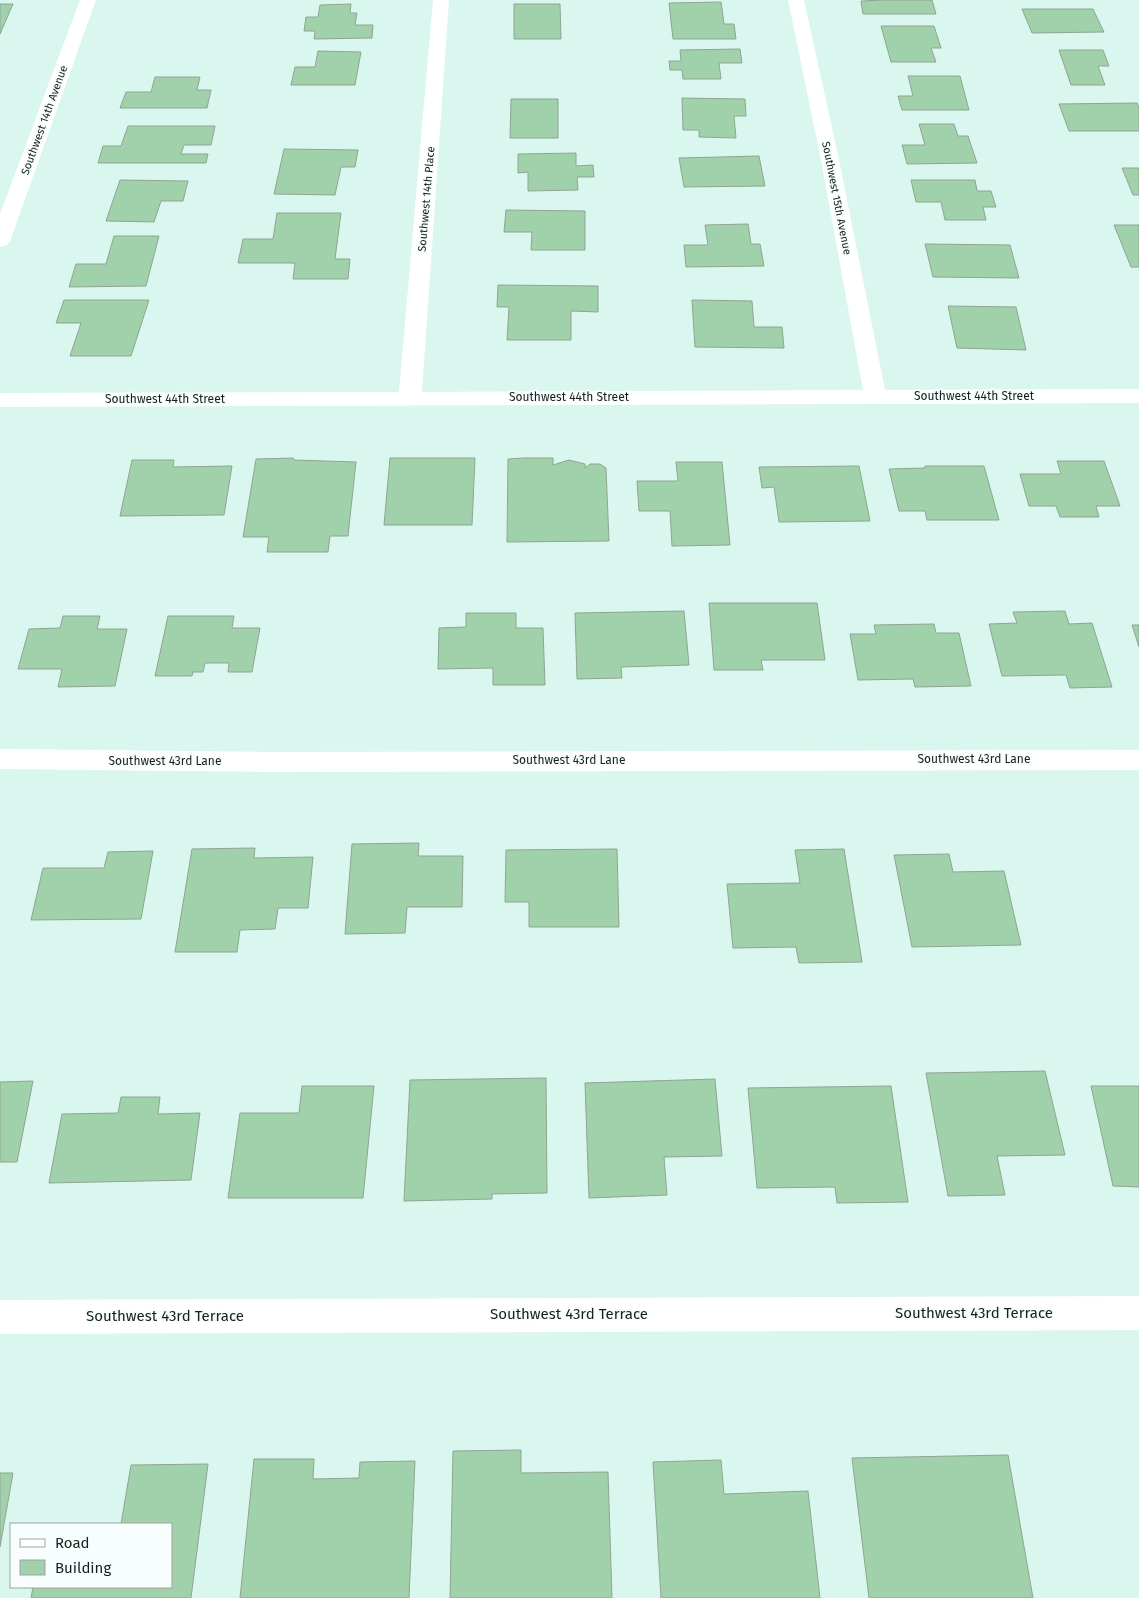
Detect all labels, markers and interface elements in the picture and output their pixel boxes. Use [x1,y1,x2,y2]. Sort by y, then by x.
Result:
street label: Southwest 14th Avenue [19,64,70,177]
street label: Southwest 15th Avenue [819,140,854,256]
street label: Southwest 14th Place [415,146,438,252]
street label: Southwest 44th Street [914,389,1035,403]
street label: Southwest 44th Street [509,390,630,404]
street label: Southwest 44th Street [105,392,226,406]
street label: Southwest 43rd Lane [918,752,1030,766]
street label: Southwest 43rd Lane [513,753,625,767]
street label: Southwest 43rd Lane [109,754,221,768]
street label: Southwest 43rd Terrace [895,1304,1053,1322]
street label: Southwest 43rd Terrace [490,1305,648,1323]
street label: Southwest 43rd Terrace [86,1307,244,1325]
legend [10,1523,172,1588]
text: Road [55,1534,90,1552]
text: Building [55,1559,111,1577]

